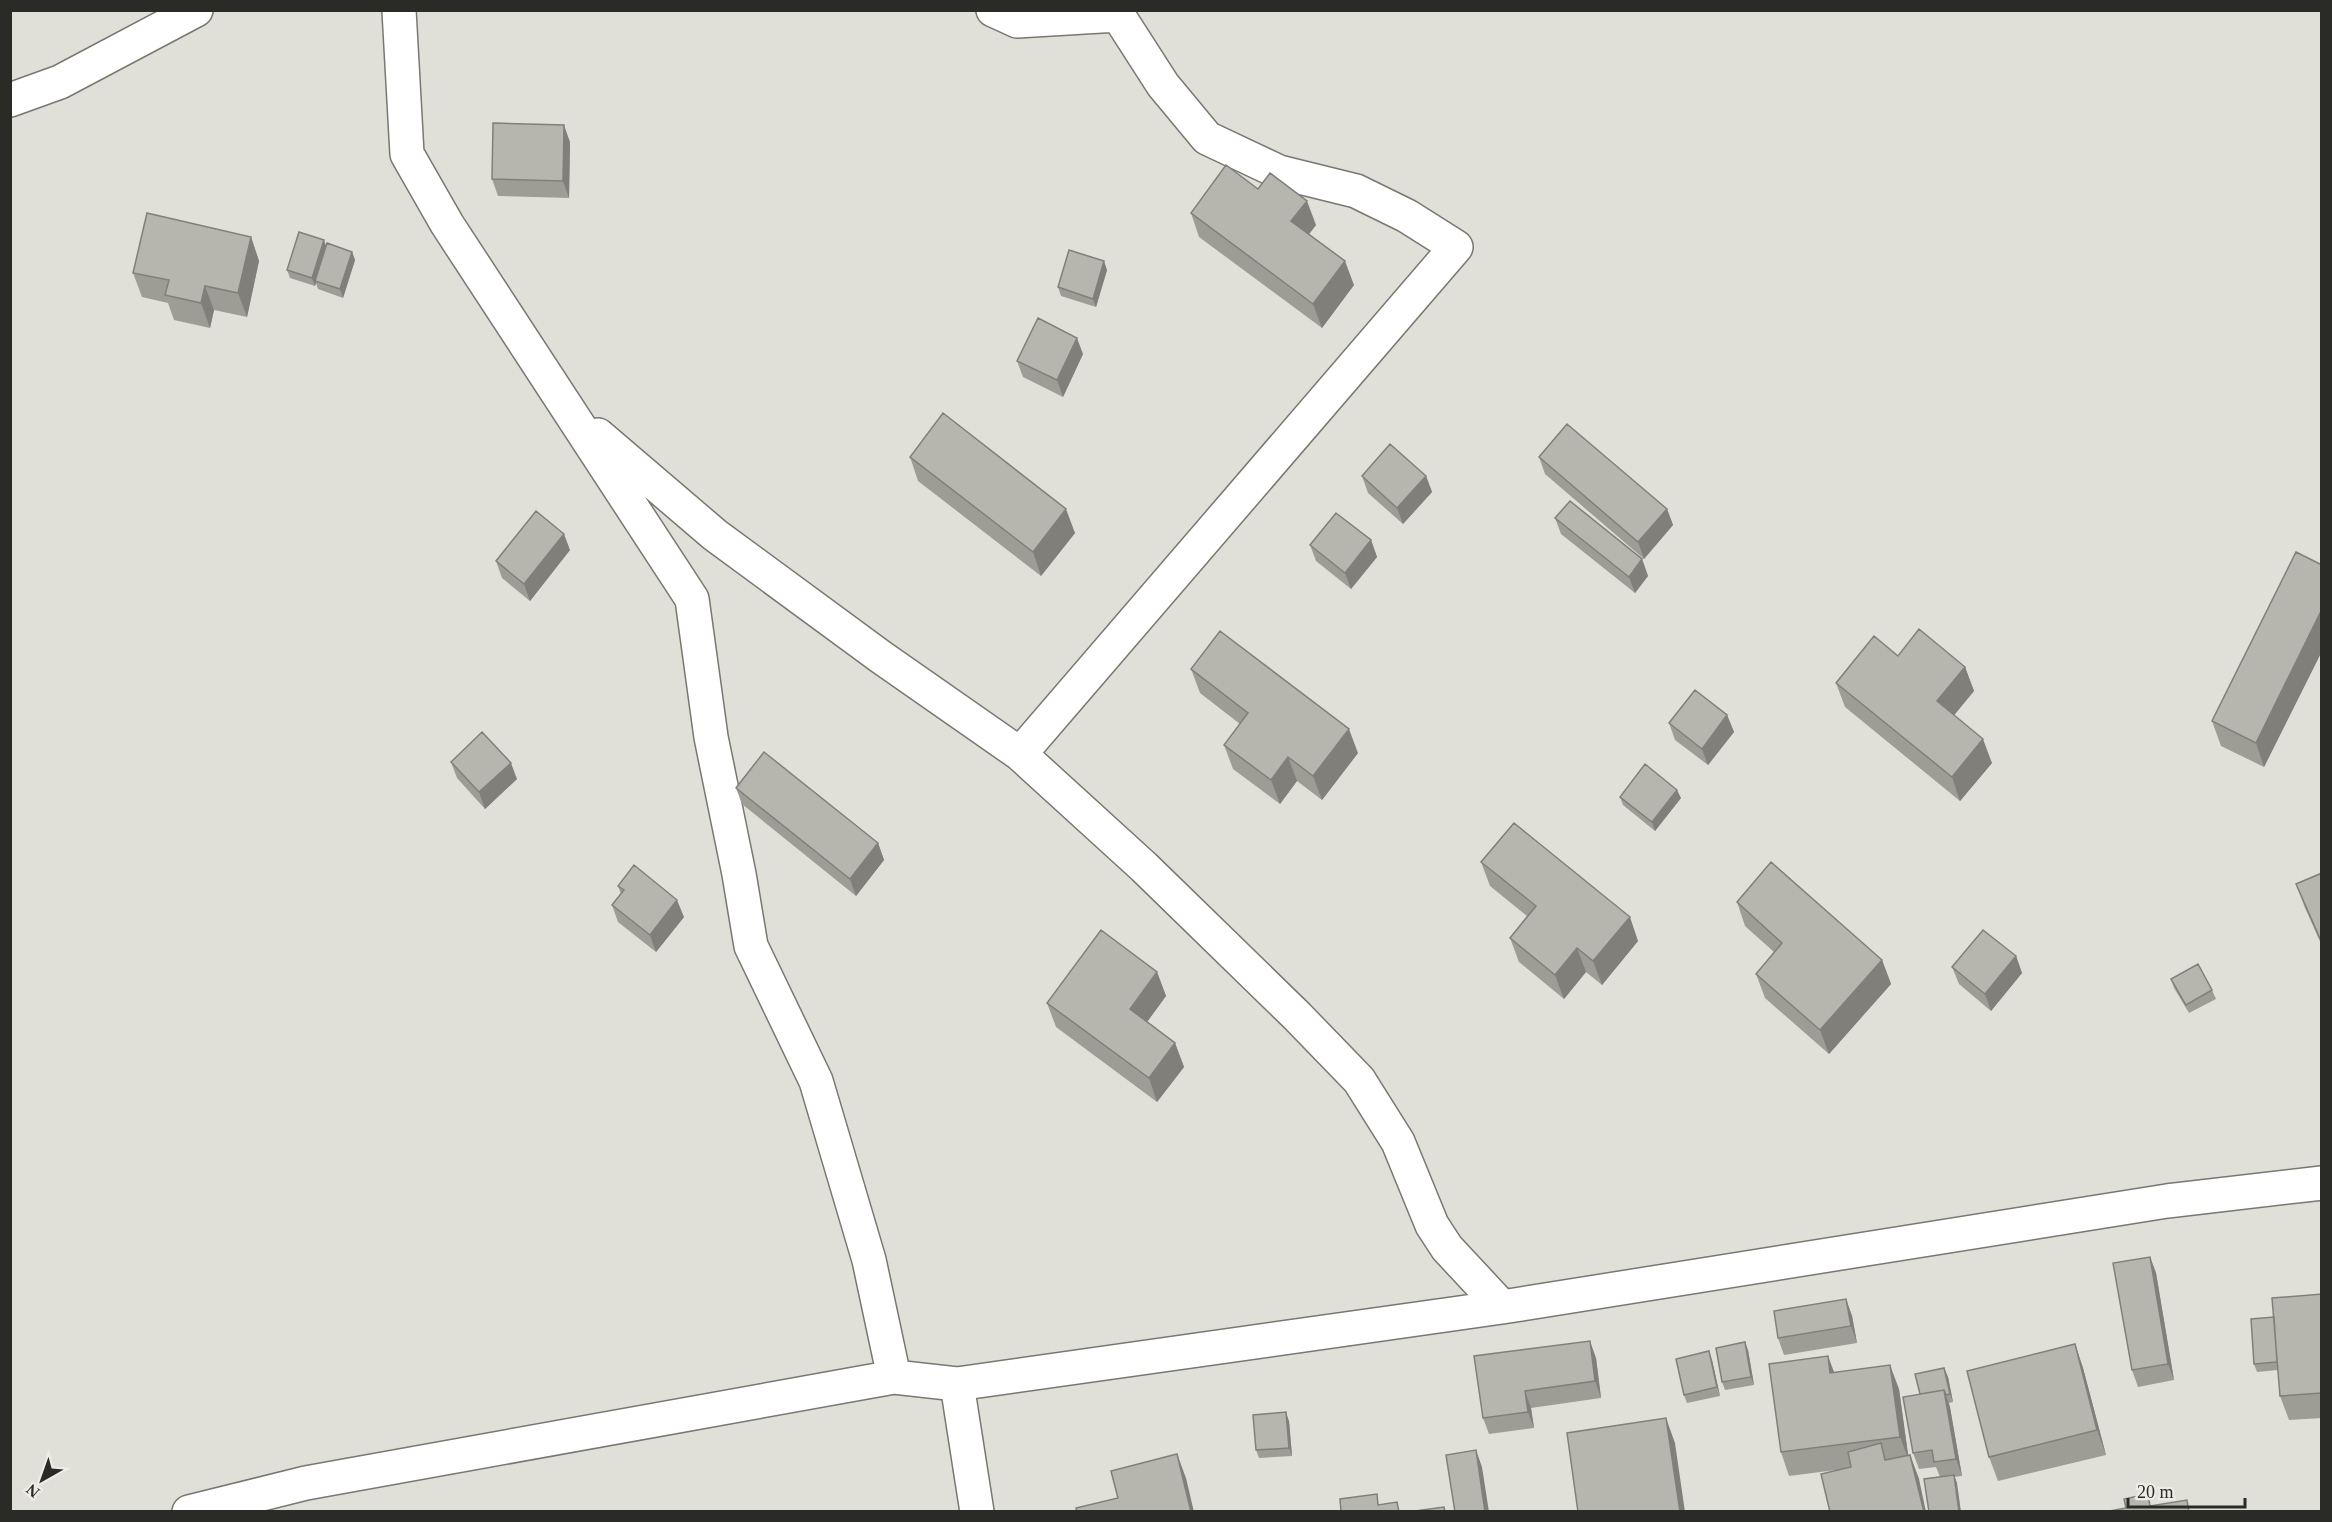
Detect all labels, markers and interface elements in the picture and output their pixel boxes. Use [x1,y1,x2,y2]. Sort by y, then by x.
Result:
north arrow [12,1450,72,1510]
scale bar [2128,1471,2245,1509]
text: N [22,1481,43,1501]
text: 20 m [2137,1482,2174,1502]

